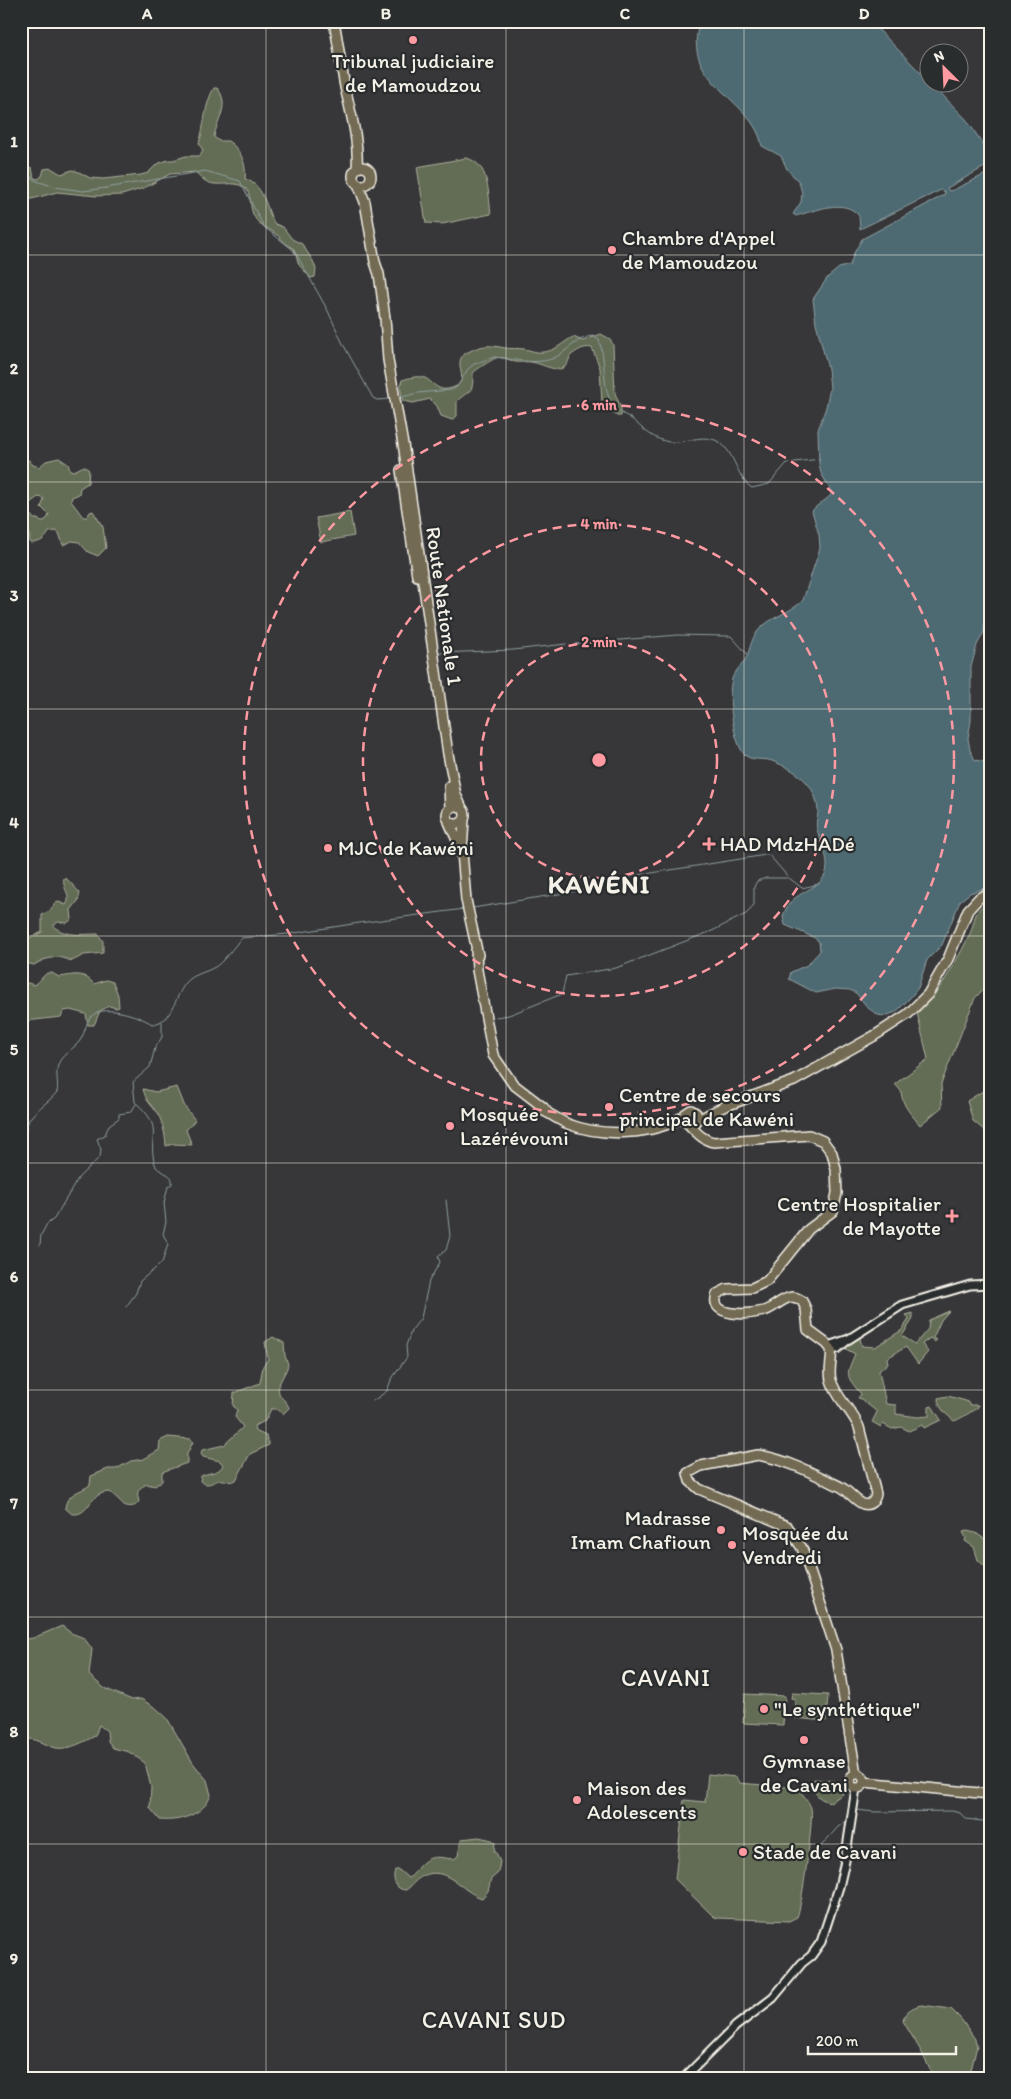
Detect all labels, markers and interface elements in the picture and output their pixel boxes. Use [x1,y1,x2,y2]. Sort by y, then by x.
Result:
text: A [141,4,153,23]
text: B [381,4,392,23]
text: C [620,4,631,23]
text: D [859,4,870,23]
marker: Tribunal judiciaire de Mamoudzou [407,34,419,46]
north arrow [918,42,968,92]
text: N [931,47,947,66]
place label: Tribunal judiciaire de Mamoudzou [332,48,494,97]
text: 1 [10,132,18,151]
place label: Chambre d'Appel de Mamoudzou [622,225,776,274]
marker: Chambre d'Appel de Mamoudzou [606,244,618,256]
text: 2 [10,359,19,378]
text: 6 min [581,396,618,414]
text: 4 min [581,515,618,533]
street label: Route Nationale 1 [421,525,468,687]
text: 3 [10,586,19,605]
text: 2 min [581,633,618,651]
centre of rings [590,751,608,769]
text: 4 [9,813,19,832]
place label: HAD MdzHADé [720,831,855,856]
place label: MJC de Kawéni [338,835,474,860]
marker: HAD MdzHADé [702,837,716,851]
marker: MJC de Kawéni [322,842,334,854]
district label: KAWÉNI [548,868,650,900]
text: 5 [10,1040,19,1059]
place label: Centre de secours principal de Kawéni [619,1082,794,1131]
place label: Mosquée Lazérévouni [460,1101,569,1150]
marker: Centre de secours principal de Kawéni [603,1101,615,1113]
marker: Mosquée Lazérévouni [444,1120,456,1132]
place label: Centre Hospitalier de Mayotte [777,1191,941,1240]
marker: Centre Hospitalier de Mayotte [945,1209,959,1223]
text: 6 [10,1267,19,1286]
text: 7 [9,1494,18,1513]
place label: Madrasse Imam Chafioun [570,1505,711,1554]
place label: Mosquée du Vendredi [742,1520,849,1569]
marker: Madrasse Imam Chafioun [715,1524,727,1536]
marker: Mosquée du Vendredi [726,1539,738,1551]
district label: CAVANI [621,1663,711,1692]
place label: "Le synthétique" [774,1696,920,1721]
marker: "Le synthétique" [758,1703,770,1715]
text: 8 [10,1722,19,1741]
marker: Gymnase de Cavani [798,1734,810,1746]
place label: Gymnase de Cavani [760,1748,848,1797]
place label: Maison des Adolescents [587,1775,697,1824]
marker: Maison des Adolescents [571,1794,583,1806]
place label: Stade de Cavani [753,1839,897,1864]
marker: Stade de Cavani [737,1846,749,1858]
text: 9 [10,1949,18,1968]
district label: CAVANI SUD [422,2005,566,2034]
scale bar [808,2024,956,2056]
text: 200 m [816,2032,859,2050]

